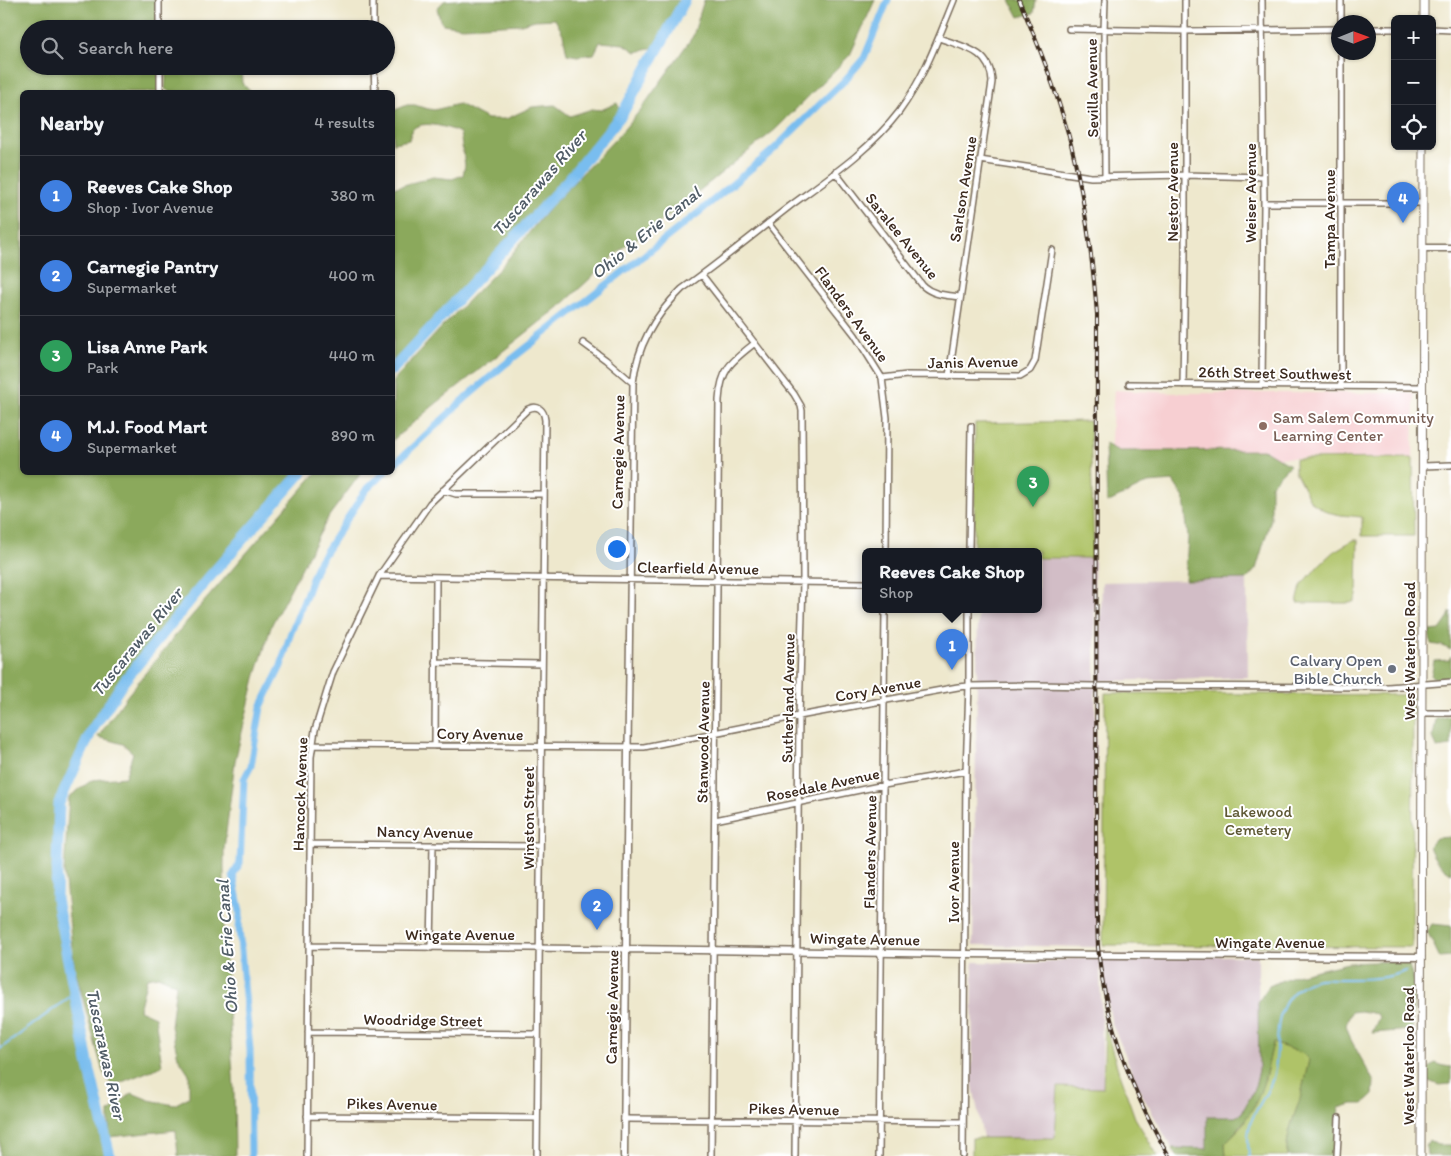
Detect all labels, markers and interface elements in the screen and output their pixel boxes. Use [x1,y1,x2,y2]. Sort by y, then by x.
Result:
north arrow [1331,15,1376,60]
map controls [1391,15,1436,150]
button: + [1391,15,1436,60]
search box [20,20,395,75]
icon: search [38,34,66,62]
text: Search here [78,36,173,59]
street label: Sevilla Avenue [1082,38,1102,138]
button: − [1391,60,1436,105]
button: locate [1391,105,1436,150]
text: Nearby [40,110,104,135]
text: 4 results [314,113,375,132]
water label: Tuscarawas River [487,124,592,241]
street label: Sarlson Avenue [945,135,981,243]
street label: Nestor Avenue [1163,142,1182,242]
street label: Weiser Avenue [1241,143,1260,243]
street label: Tampa Avenue [1320,169,1339,269]
text: Reeves Cake Shop [87,175,232,198]
water label: Ohio & Erie Canal [587,181,707,284]
pin: 4 [1387,182,1419,223]
text: 1 [52,186,60,205]
text: 380 m [331,186,375,205]
street label: Saralee Avenue [861,189,943,283]
text: Shop · Ivor Avenue [87,198,214,217]
text: Carnegie Pantry [87,255,218,278]
street label: Flanders Avenue [811,262,893,366]
text: 2 [52,266,60,285]
text: 400 m [329,266,375,285]
text: Supermarket [87,278,177,297]
text: Lisa Anne Park [87,335,207,358]
text: 3 [52,346,60,365]
text: 440 m [329,346,375,365]
street label: Janis Avenue [928,352,1018,372]
text: Park [87,358,118,377]
street label: 26th Street Southwest [1198,362,1352,384]
street label: Carnegie Avenue [608,394,628,510]
place label: Sam Salem Community Learning Center [1273,408,1434,445]
text: M.J. Food Mart [87,415,207,438]
marker: Sam Salem Community Learning Center [1257,420,1269,432]
text: 4 [51,426,61,445]
text: 890 m [331,426,375,445]
text: Supermarket [87,438,177,457]
pin: 3 [1017,466,1049,507]
your location [604,536,630,562]
popup [862,548,1042,613]
street label: Clearfield Avenue [637,557,759,579]
text: Reeves Cake Shop [879,560,1025,583]
water label: Tuscarawas River [86,582,189,701]
street label: West Waterloo Road [1400,582,1419,720]
text: Shop [879,583,913,602]
pin: 1 [936,629,968,670]
street label: Sutherland Avenue [777,633,799,763]
place label: Calvary Open Bible Church [1290,651,1382,688]
marker: Calvary Open Bible Church [1386,663,1398,675]
street label: Cory Avenue [834,672,922,706]
street label: Stanwood Avenue [692,680,714,803]
street label: Cory Avenue [436,724,524,744]
street label: Hancock Avenue [289,737,311,851]
street label: Rosedale Avenue [765,764,881,806]
street label: Winston Street [519,766,538,870]
street label: Flanders Avenue [860,795,880,909]
park label: Lakewood Cemetery [1224,802,1292,839]
street label: Nancy Avenue [377,822,474,842]
street label: Ivor Avenue [944,841,963,923]
water label: Ohio & Erie Canal [211,877,243,1015]
pin: 2 [581,889,613,930]
street label: Wingate Avenue [405,925,515,944]
street label: Wingate Avenue [810,929,921,949]
street label: Wingate Avenue [1215,933,1325,952]
street label: Carnegie Avenue [602,949,622,1065]
water label: Tuscarawas River [81,986,131,1123]
street label: West Waterloo Road [1399,987,1418,1125]
street label: Woodridge Street [363,1009,483,1031]
street label: Pikes Avenue [346,1094,438,1114]
street label: Pikes Avenue [748,1099,840,1119]

